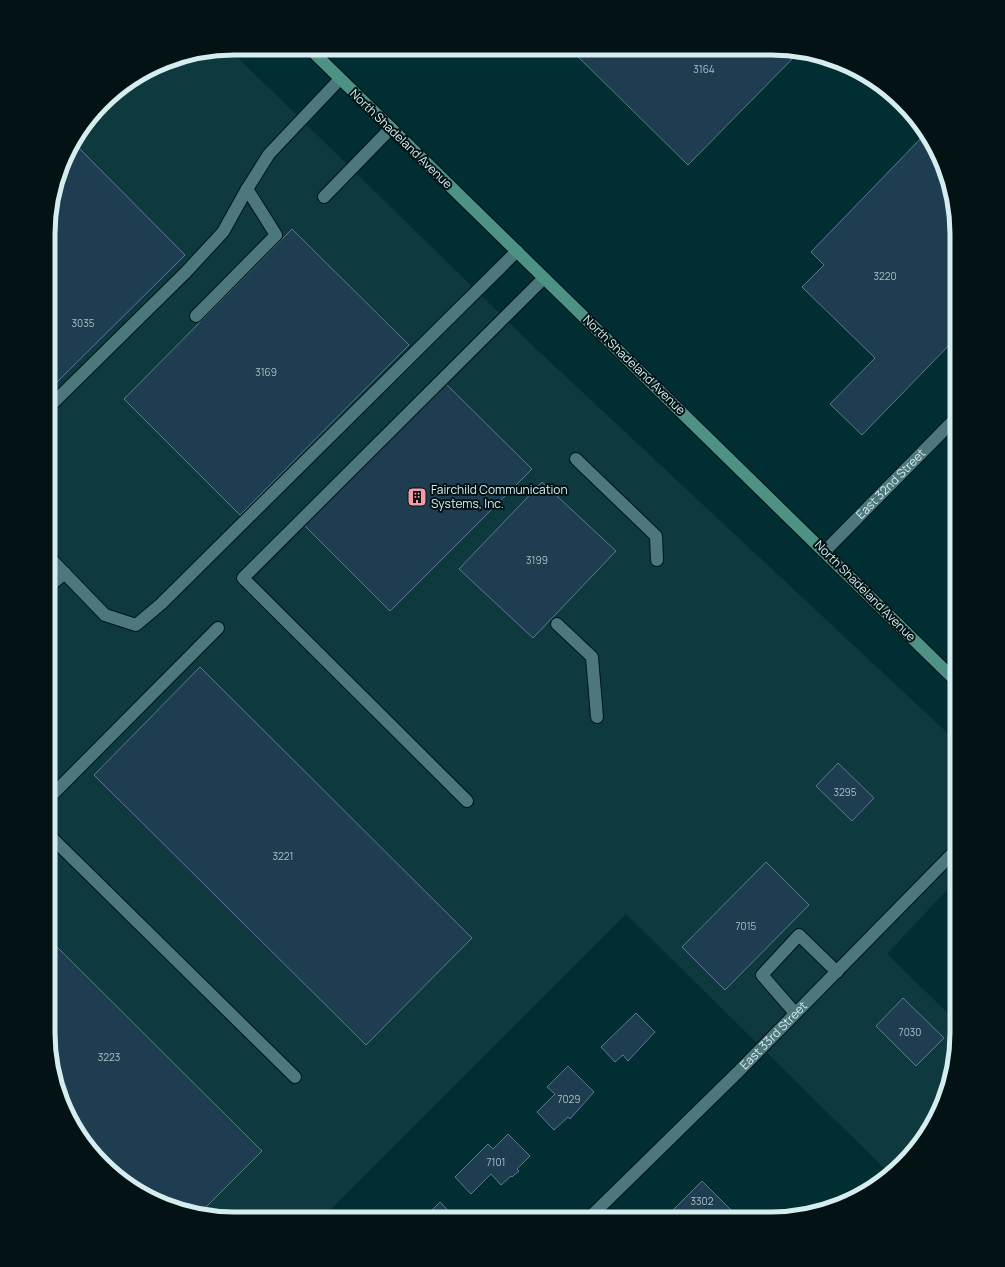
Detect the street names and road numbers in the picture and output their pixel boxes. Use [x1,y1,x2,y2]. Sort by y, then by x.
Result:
street label: North Shadeland Avenue [346,85,456,192]
street label: North Shadeland Avenue [579,311,689,418]
street label: East 32nd Street [852,445,929,523]
street label: North Shadeland Avenue [811,536,920,645]
street label: East 33rd Street [736,997,811,1073]

